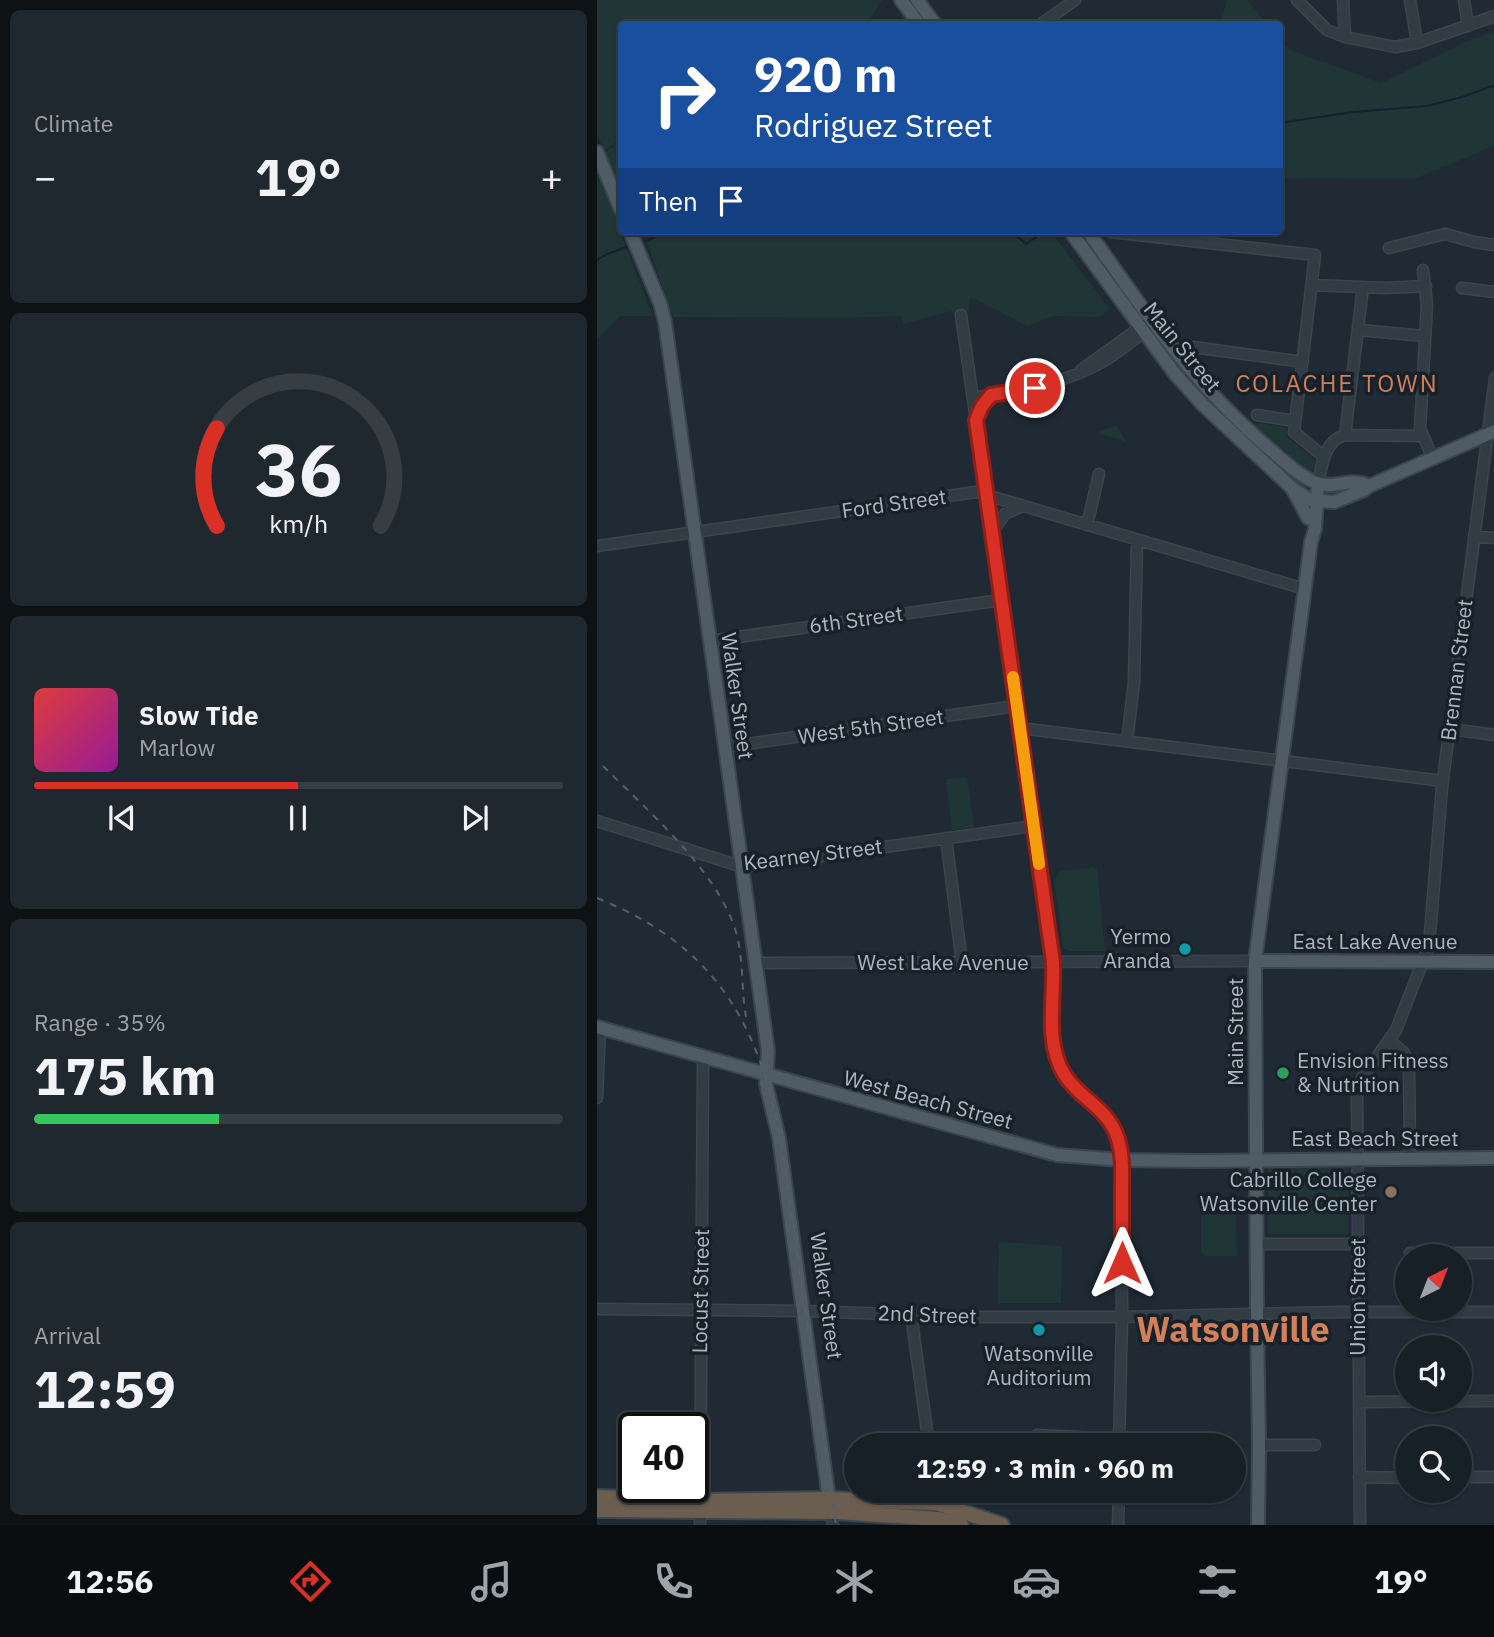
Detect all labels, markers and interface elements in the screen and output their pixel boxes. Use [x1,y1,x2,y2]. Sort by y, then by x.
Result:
text: 920 m [754,42,898,105]
icon: right [639,49,730,140]
text: Rodriguez Street [754,104,993,146]
text: Climate [34,108,113,138]
text: 19° [255,143,342,210]
text: − [34,152,57,201]
text: + [540,152,563,201]
icon: arrive [712,182,750,220]
text: Then [639,184,698,218]
street label: Main Street [1138,296,1228,397]
pin [1005,358,1065,418]
district label: COLACHE TOWN [1235,367,1439,399]
icon: arrive [1016,369,1054,407]
text: 36 [255,421,342,516]
street label: Ford Street [840,482,948,524]
text: km/h [269,506,328,539]
street label: Brennan Street [1433,597,1479,742]
street label: 6th Street [807,599,905,639]
street label: Walker Street [715,631,761,761]
text: Slow Tide [139,698,259,732]
street label: West 5th Street [796,702,945,750]
text: Marlow [139,732,215,762]
icon: previous [103,799,141,837]
icon: pause [279,799,317,837]
icon: next [456,799,494,837]
street label: Kearney Street [742,832,884,876]
place label: Yermo Aranda [1103,922,1171,974]
street label: East Lake Avenue [1293,927,1457,955]
marker: Yermo Aranda [1177,941,1193,957]
street label: West Lake Avenue [857,948,1029,976]
street label: Main Street [1221,978,1249,1086]
text: Range · 35% [34,1007,166,1037]
text: 175 km [34,1042,216,1109]
place label: Envision Fitness & Nutrition [1297,1046,1449,1098]
street label: West Beach Street [841,1063,1016,1135]
marker: Envision Fitness & Nutrition [1275,1065,1291,1081]
street label: East Beach Street [1291,1124,1459,1152]
place label: Cabrillo College Watsonville Center [1200,1165,1377,1217]
marker: Cabrillo College Watsonville Center [1383,1184,1399,1200]
position arrow [1085,1226,1159,1300]
street label: Locust Street [685,1228,715,1354]
street label: Walker Street [804,1231,850,1361]
street label: Union Street [1343,1238,1371,1356]
north arrow [1395,1244,1472,1321]
map controls [1395,1244,1472,1503]
street label: 2nd Street [877,1298,977,1330]
district label: Watsonville [1136,1306,1330,1352]
text: Arrival [34,1320,101,1350]
marker: Watsonville Auditorium [1031,1322,1047,1338]
button: sound [1395,1335,1472,1412]
place label: Watsonville Auditorium [984,1339,1094,1391]
text: 12:59 [34,1355,176,1422]
speed limit sign: 40 [618,1412,709,1503]
button: search [1395,1426,1472,1503]
text: 12:59 · 3 min · 960 m [916,1451,1174,1485]
icon: directions [286,1557,335,1606]
icon: music [467,1557,516,1606]
icon: phone [649,1557,698,1606]
icon: climate [830,1557,879,1606]
icon: car [1012,1557,1061,1606]
icon: filters [1193,1557,1242,1606]
text: 12:56 [66,1560,154,1602]
text: 19° [1374,1560,1428,1602]

